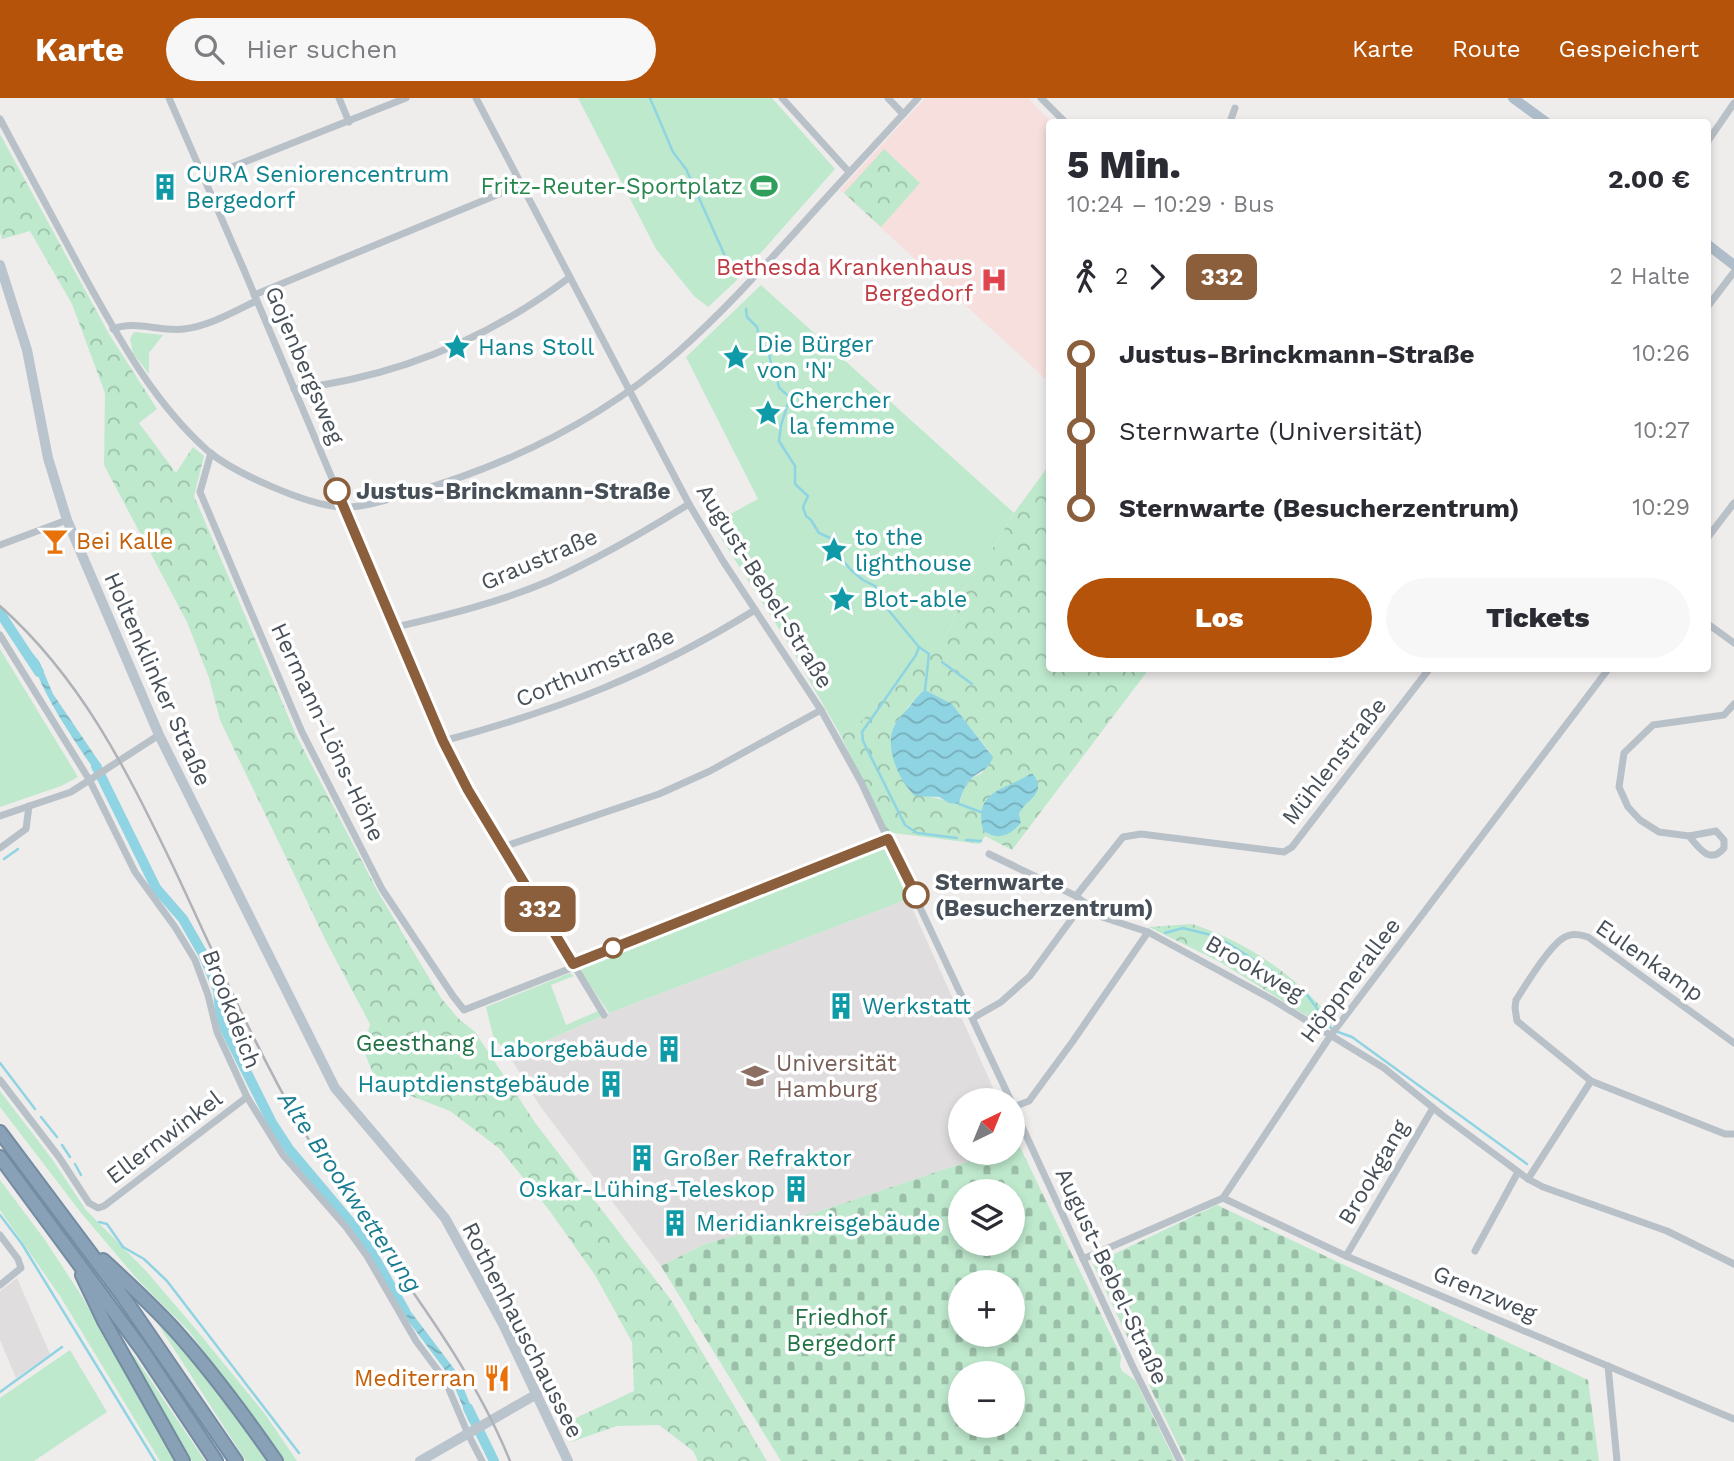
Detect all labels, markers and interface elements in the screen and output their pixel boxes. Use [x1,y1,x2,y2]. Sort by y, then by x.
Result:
search box [166,18,656,81]
text: Karte [35,30,124,69]
icon: search [190,30,228,68]
text: Hier suchen [246,34,398,64]
text: Karte [1352,35,1414,63]
text: Route [1452,35,1521,63]
text: Gespeichert [1559,35,1699,63]
text: 5 Min. [1067,143,1181,187]
place label: CURA Seniorencentrum Bergedorf [186,161,450,214]
text: 2.00 € [1608,164,1690,194]
sports icon: Fritz-Reuter-Sportplatz [749,171,779,201]
building icon: CURA Seniorencentrum Bergedorf [150,172,180,202]
place label: Fritz-Reuter-Sportplatz [481,173,743,200]
text: 10:24 – 10:29 · Bus [1067,191,1274,218]
place label: Bethesda Krankenhaus Bergedorf [716,254,973,307]
icon: walk [1067,258,1105,296]
icon: forward [1138,258,1176,296]
text: 2 [1115,263,1128,290]
text: 332 [1200,263,1243,291]
text: 2 Halte [1610,263,1690,290]
hospital icon: Bethesda Krankenhaus Bergedorf [979,265,1009,295]
street label: Gojenbergsweg [259,282,350,449]
place label: Die Bürger von 'N' [757,331,874,384]
place icon: Hans Stoll [442,332,472,362]
place label: Hans Stoll [478,334,594,361]
text: Justus-Brinckmann-Straße [1119,339,1475,369]
text: 10:26 [1633,340,1690,367]
place icon: Die Bürger von 'N' [721,342,751,372]
place label: Chercher la femme [789,387,895,440]
place icon: Chercher la femme [753,398,783,428]
text: Sternwarte (Universität) [1119,416,1423,446]
text: 10:27 [1634,417,1690,444]
marker: Justus-Brinckmann-Straße [324,478,350,504]
place label: Justus-Brinckmann-Straße [356,478,671,505]
street label: August-Bebel-Straße [691,479,839,693]
text: Sternwarte (Besucherzentrum) [1119,493,1519,523]
text: 10:29 [1632,494,1690,521]
street label: Graustraße [477,523,602,596]
place label: to the lighthouse [855,524,972,577]
bar icon: Bei Kalle [40,526,70,556]
place label: Bei Kalle [76,528,173,555]
place icon: to the lighthouse [819,535,849,565]
street label: Holtenklinker Straße [98,568,217,790]
button: Los [1067,578,1372,658]
button: Tickets [1386,578,1690,658]
place icon: Blot-able [827,584,857,614]
place label: Blot-able [863,586,967,613]
street label: Hermann-Löns-Höhe [265,619,390,846]
street label: Corthumstraße [512,622,679,713]
street label: Mühlenstraße [1276,692,1392,830]
place label: Sternwarte (Besucherzentrum) [935,869,1153,922]
marker: Sternwarte (Besucherzentrum) [903,882,929,908]
line badge: 332 [500,886,580,932]
text: 332 [519,895,561,923]
street label: Höppnerallee [1295,912,1406,1048]
street label: Eulenkamp [1591,913,1709,1007]
street label: Brookweg [1201,929,1309,1008]
unlabelled marker [603,938,623,958]
street label: Brookdeich [196,946,267,1072]
building icon: Werkstatt [826,991,856,1021]
place label: Werkstatt [862,993,971,1020]
park label: Geesthang [356,1030,475,1057]
building icon: Laborgebäude [654,1034,684,1064]
place label: Laborgebäude [489,1036,648,1063]
place label: Universität Hamburg [776,1050,897,1103]
school or university icon: Universität Hamburg [740,1061,770,1091]
building icon: Hauptdienstgebäude [596,1069,626,1099]
place label: Hauptdienstgebäude [358,1071,590,1098]
street label: Ellernwinkel [101,1085,228,1190]
water label: Alte Brookwetterung [272,1085,428,1298]
north arrow [948,1088,1026,1166]
map controls [948,1088,1025,1438]
street label: Brookgang [1333,1114,1415,1229]
building icon: Großer Refraktor [627,1143,657,1173]
place label: Großer Refraktor [663,1145,852,1172]
street label: August-Bebel-Straße [1049,1164,1174,1389]
building icon: Oskar-Lühing-Teleskop [781,1174,811,1204]
place label: Oskar-Lühing-Teleskop [518,1176,775,1203]
button: layers [948,1179,1025,1256]
building icon: Meridiankreisgebäude [660,1208,690,1238]
place label: Meridiankreisgebäude [696,1210,940,1237]
street label: Rothenhauschaussee [456,1218,589,1443]
street label: Grenzweg [1429,1260,1541,1328]
button: + [948,1270,1025,1347]
park label: Friedhof Bergedorf [786,1304,896,1357]
button: − [948,1361,1025,1438]
restaurant icon: Mediterran [482,1363,512,1393]
place label: Mediterran [354,1365,476,1392]

